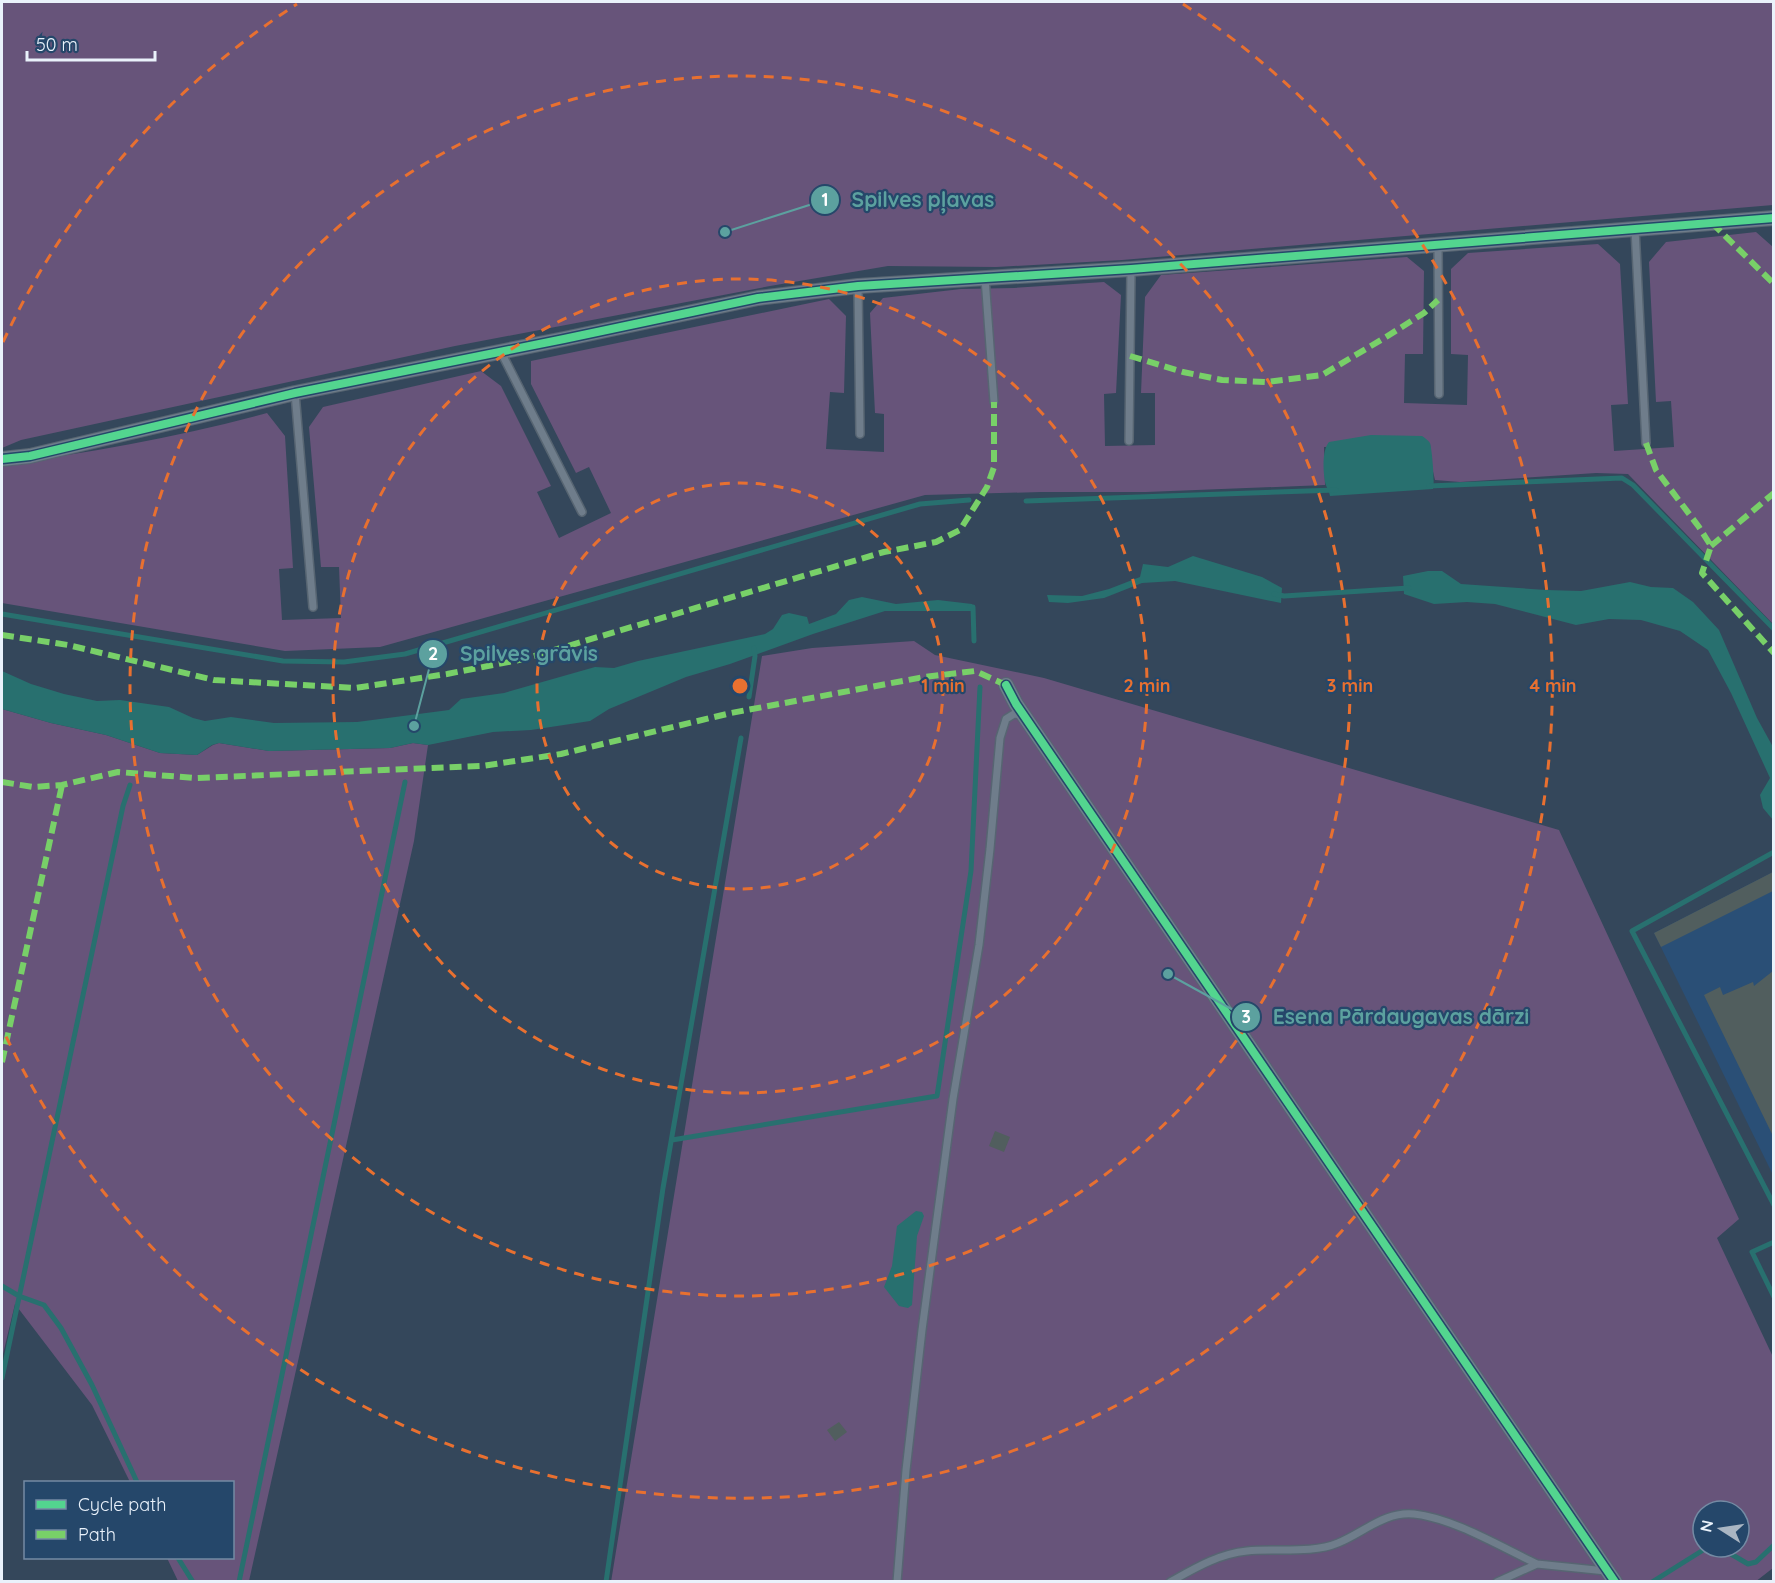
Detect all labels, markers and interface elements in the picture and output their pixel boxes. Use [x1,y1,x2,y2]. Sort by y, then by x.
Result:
scale bar [27,24,154,62]
text: 50 m [36,33,78,56]
callout: Spilves pļavas [810,180,1006,219]
text: Spilves pļavas [852,186,994,214]
text: 1 [821,188,829,211]
callout: Spilves grāvis [418,634,610,673]
text: Spilves grāvis [460,640,598,666]
text: 2 [428,642,438,665]
text: 1 min [921,674,965,697]
text: 2 min [1124,674,1170,697]
text: 3 min [1327,674,1373,697]
text: 4 min [1529,674,1577,697]
centre of rings [730,676,750,696]
callout: Esena Pārdaugavas dārzi [1231,997,1542,1036]
text: Esena Pārdaugavas dārzi [1273,1003,1529,1029]
text: 3 [1241,1005,1251,1028]
legend [24,1481,234,1559]
text: Cycle path [78,1493,166,1516]
north arrow [1691,1499,1751,1559]
text: N [1695,1518,1717,1534]
text: Path [78,1523,116,1546]

